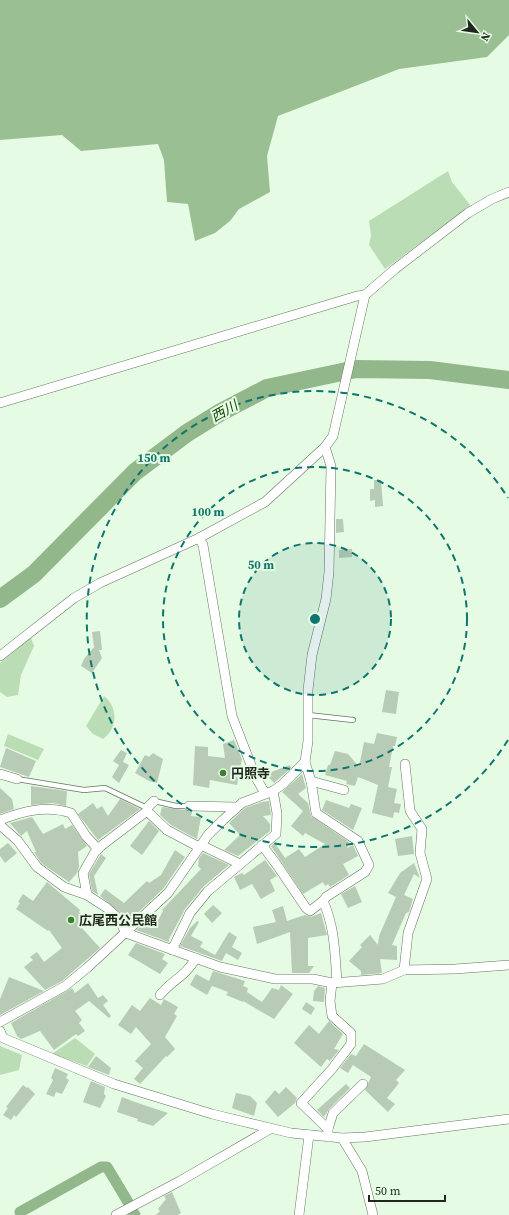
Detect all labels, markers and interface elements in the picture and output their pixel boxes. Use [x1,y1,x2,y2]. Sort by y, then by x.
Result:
north arrow [457,12,497,52]
text: N [477,29,494,44]
water label: 西川 [207,394,243,427]
text: 150 m [138,450,171,466]
text: 100 m [192,504,225,520]
text: 50 m [248,557,274,573]
centre of rings [308,612,322,626]
place label: 円照寺 [231,765,270,782]
marker: 円照寺 [218,768,228,778]
place label: 広尾西公民館 [79,912,157,929]
marker: 広尾西公民館 [66,915,76,925]
scale bar [369,1177,445,1203]
text: 50 m [375,1183,401,1199]

